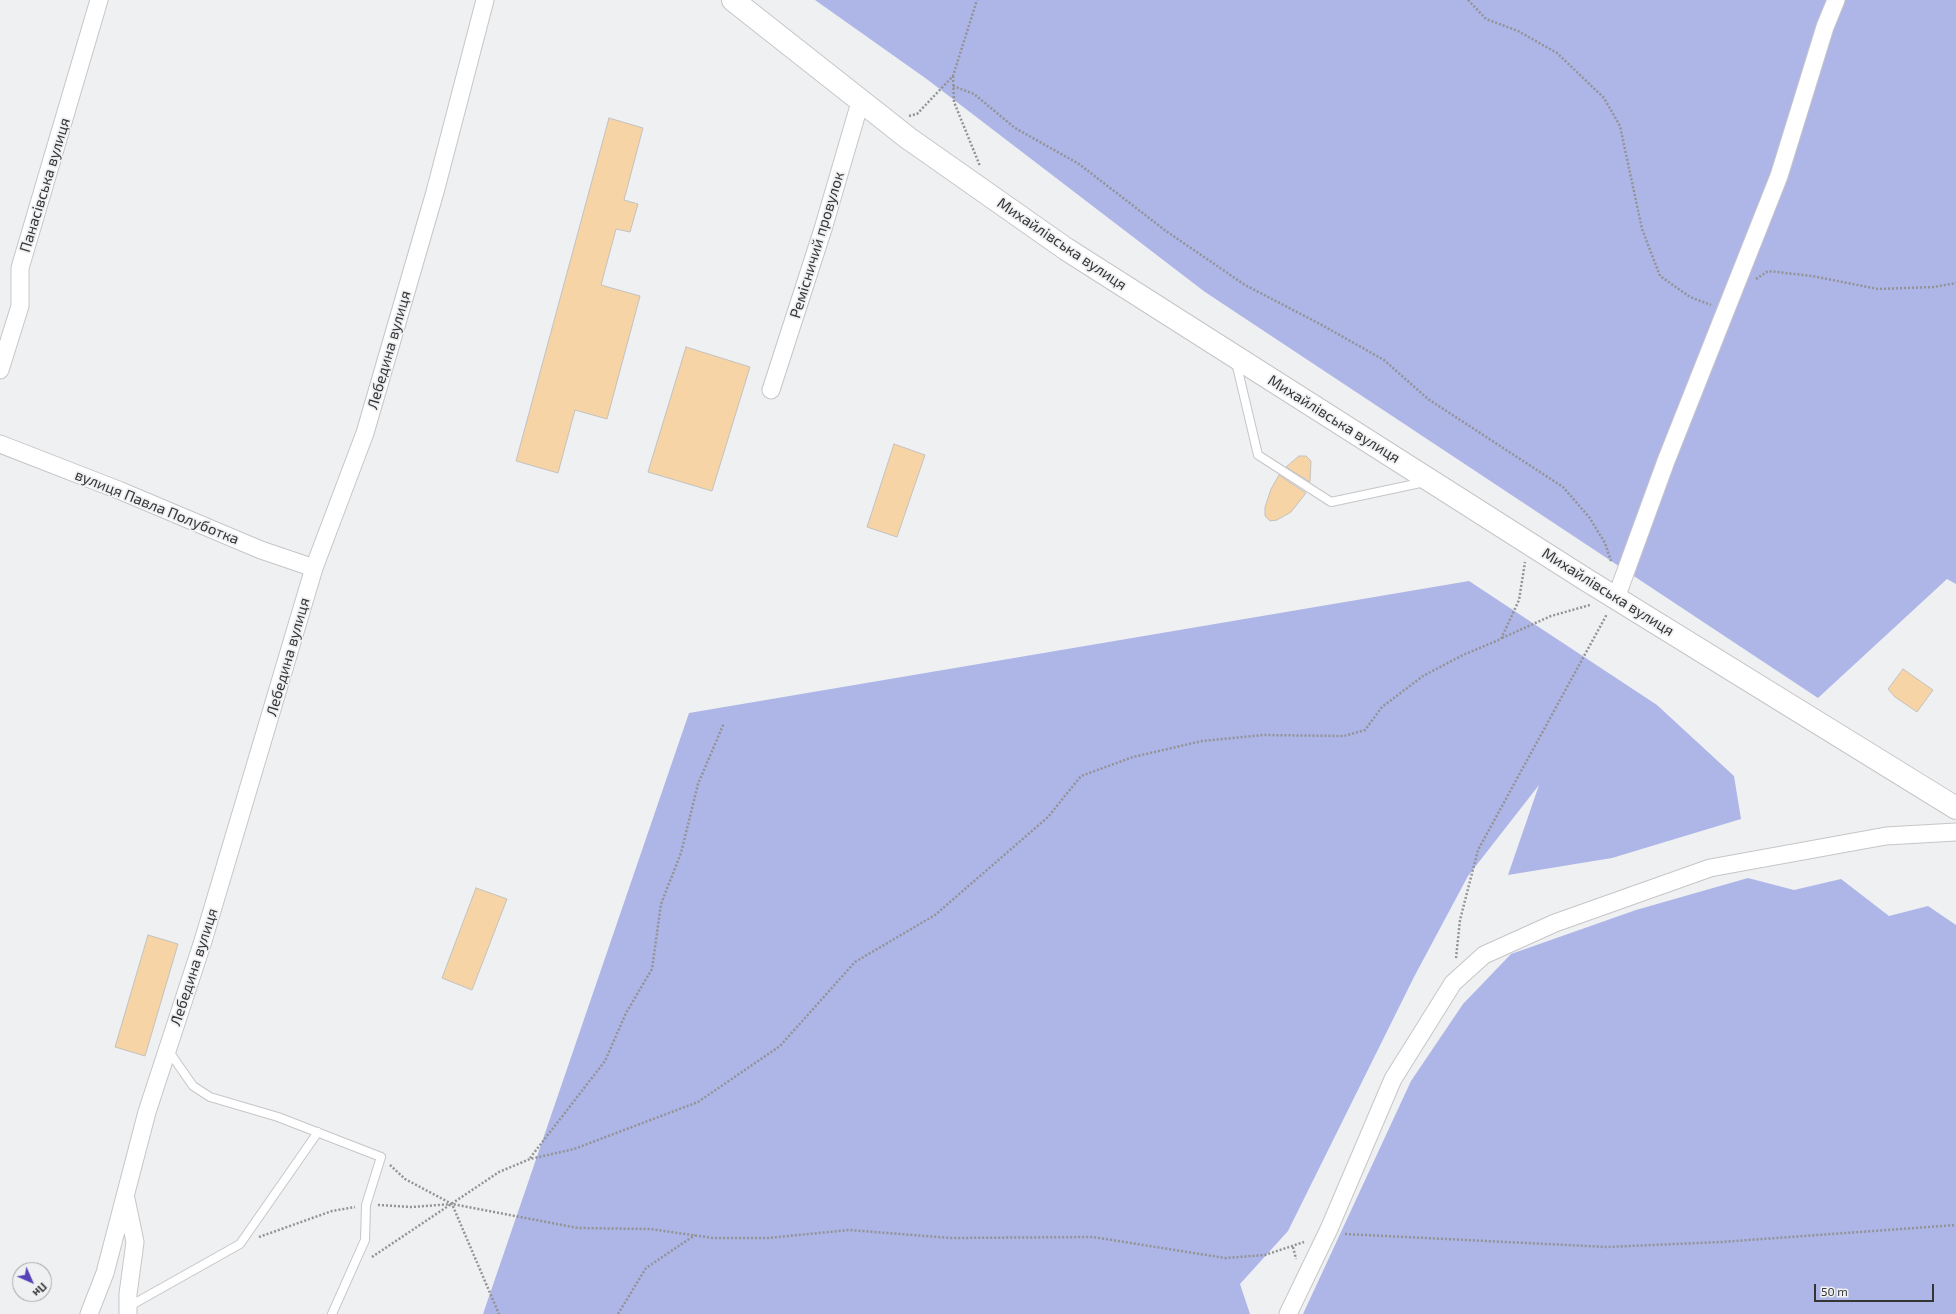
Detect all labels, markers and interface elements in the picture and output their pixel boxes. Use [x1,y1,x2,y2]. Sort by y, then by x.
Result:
street label: Панасівська вулиця [16,116,74,254]
street label: Ремісничий провулок [786,170,848,320]
street label: Михайлівська вулиця [994,194,1130,294]
street label: Лебедина вулиця [363,289,415,411]
street label: Михайлівська вулиця [1265,371,1403,467]
street label: вулиця Павла Полуботка [72,466,242,548]
street label: Михайлівська вулиця [1539,544,1677,640]
street label: Лебедина вулиця [262,596,314,718]
street label: Лебедина вулиця [167,906,221,1028]
north arrow [12,1262,52,1302]
scale bar [1816,1276,1936,1302]
text: Пн [30,1280,50,1300]
text: 50 m [1821,1284,1848,1298]

